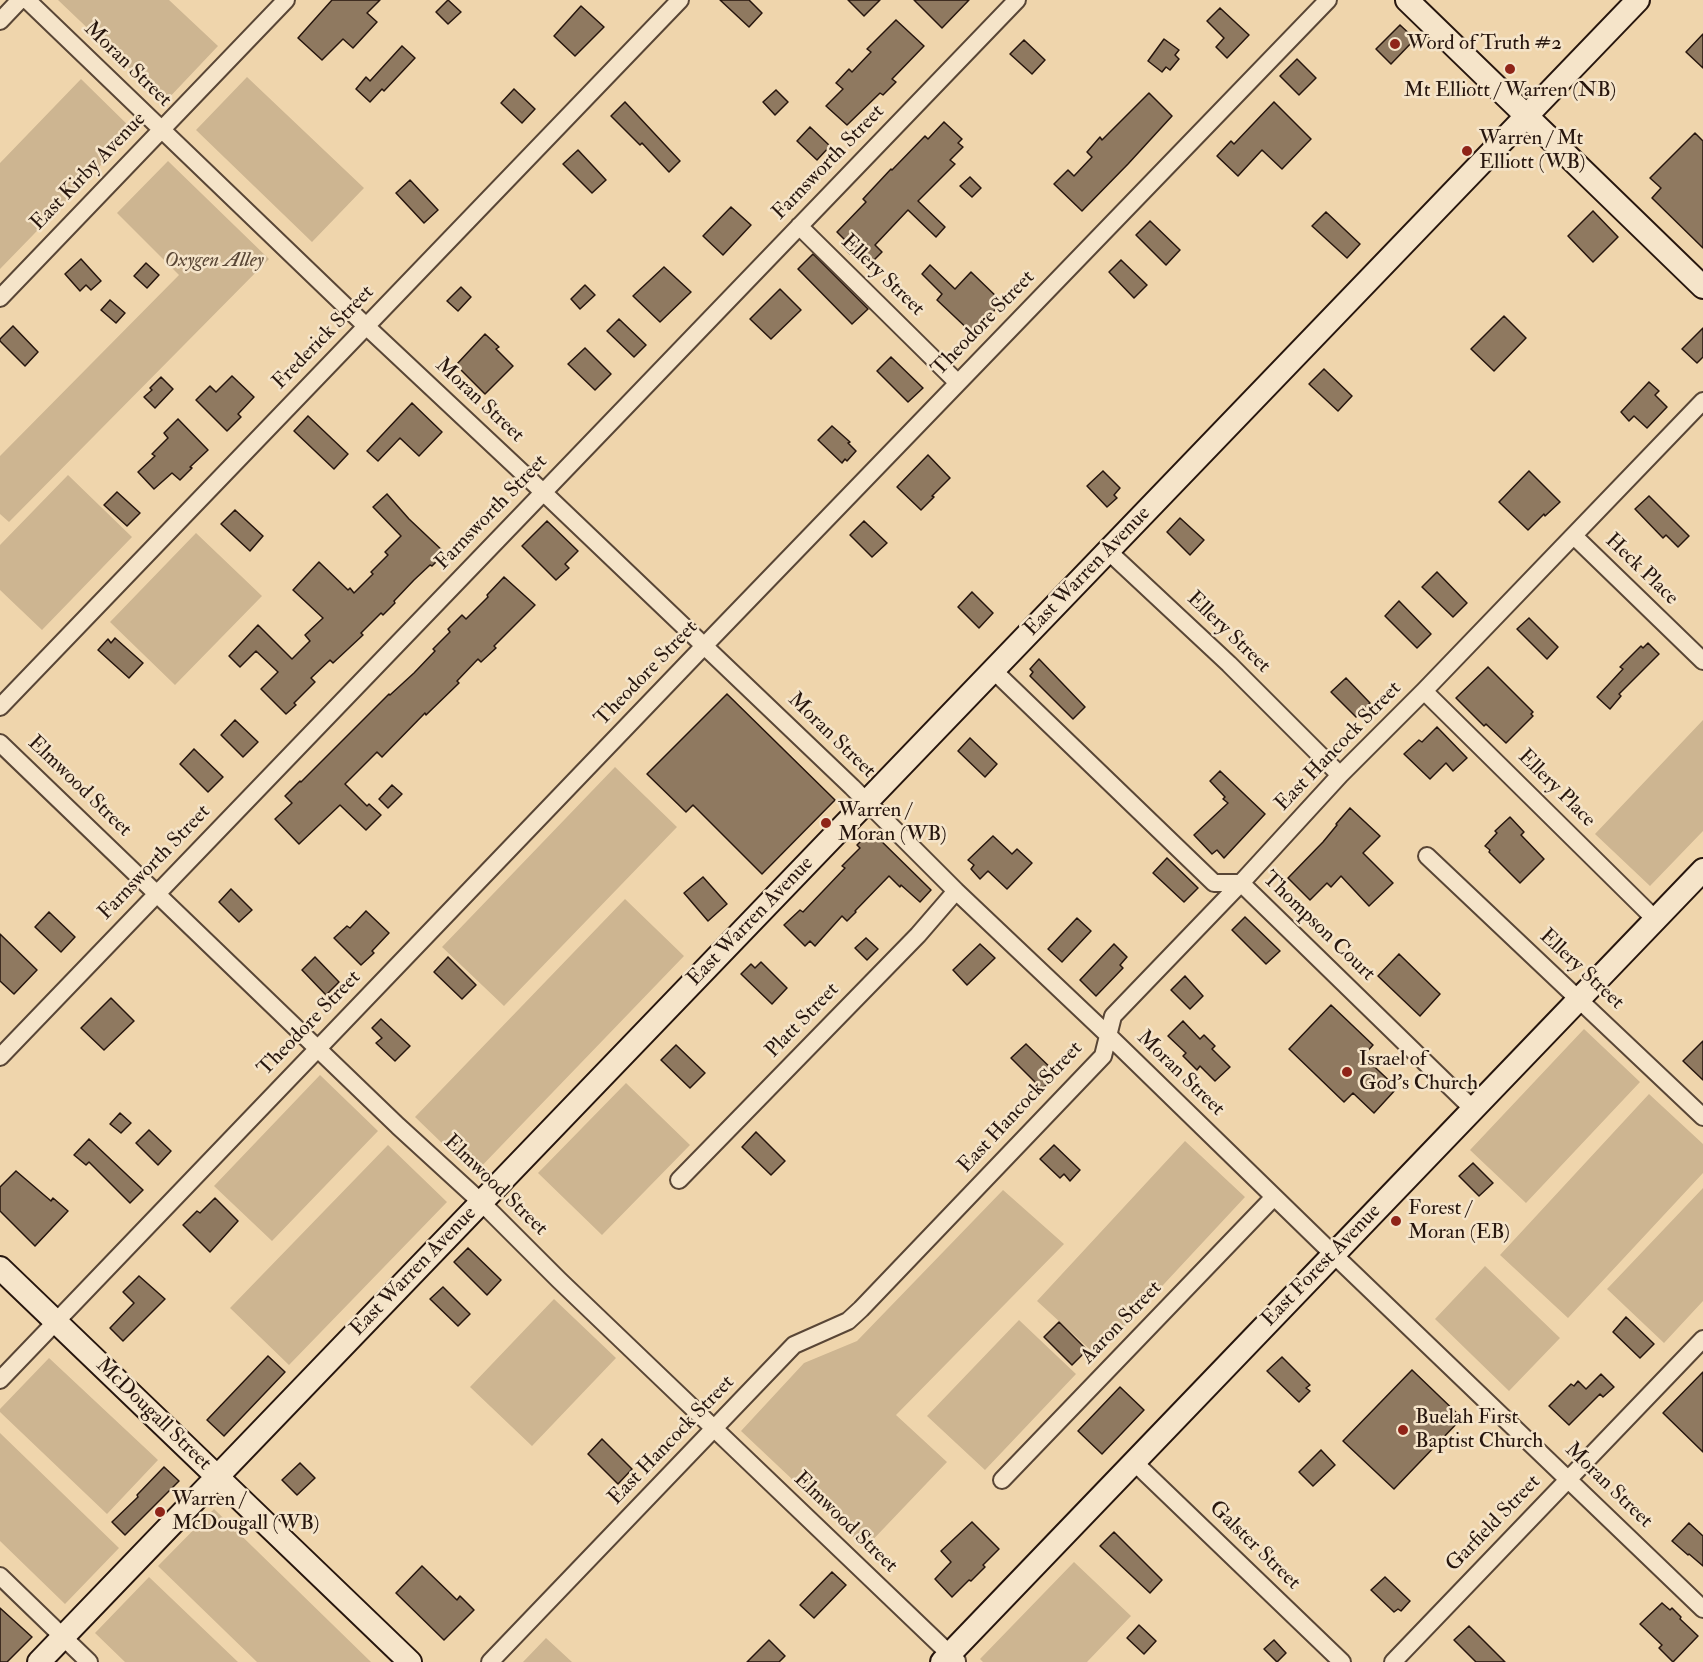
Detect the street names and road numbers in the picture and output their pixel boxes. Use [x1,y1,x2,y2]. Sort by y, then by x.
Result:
street label: Moran Street [78,17,176,113]
street label: Farnsworth Street [768,100,890,226]
street label: East Kirby Avenue [26,108,152,236]
street label: Ellery Street [835,230,929,322]
street label: Theodore Street [927,266,1041,382]
street label: Frederick Street [268,281,380,395]
street label: Moran Street [429,353,529,449]
street label: Farnsworth Street [431,450,553,576]
street label: East Warren Avenue [1020,502,1156,642]
street label: Heck Place [1599,529,1683,611]
street label: Ellery Street [1181,587,1275,679]
street label: Theodore Street [590,616,704,732]
street label: East Hancock Street [1271,677,1407,817]
street label: Moran Street [782,688,880,784]
street label: Elmwood Street [22,731,136,843]
street label: Ellery Place [1512,745,1600,833]
street label: Farnsworth Street [94,800,216,926]
street label: East Warren Avenue [683,852,819,992]
street label: Thompson Court [1256,867,1380,987]
street label: Ellery Street [1533,924,1629,1016]
street label: Theodore Street [253,966,367,1082]
street label: Platt Street [761,978,845,1064]
street label: Moran Street [1131,1026,1229,1122]
street label: East Hancock Street [954,1037,1088,1179]
street label: Elmwood Street [438,1130,552,1242]
street label: East Forest Avenue [1257,1199,1387,1333]
street label: East Warren Avenue [346,1202,482,1342]
street label: Aaron Street [1076,1276,1168,1370]
street label: McDougall Street [90,1353,216,1477]
street label: East Hancock Street [604,1371,740,1511]
street label: Moran Street [1559,1438,1657,1534]
street label: Elmwood Street [788,1467,902,1579]
street label: Garfield Street [1441,1470,1547,1578]
street label: Galster Street [1203,1496,1305,1596]

